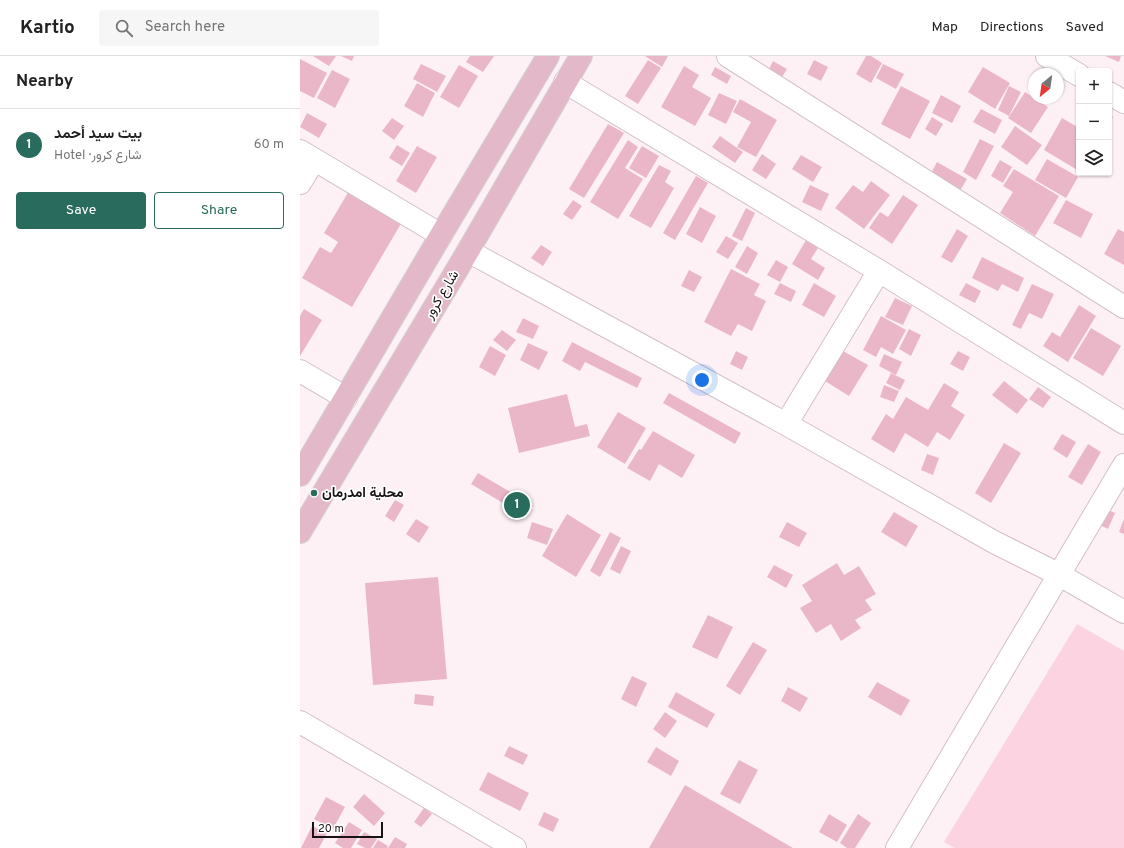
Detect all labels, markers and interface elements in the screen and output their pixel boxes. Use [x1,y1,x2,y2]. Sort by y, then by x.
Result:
search box [99,10,379,46]
text: Kartio [20,16,75,40]
icon: search [113,17,135,39]
text: Search here [145,18,225,37]
text: Map [932,19,958,36]
text: Directions [980,19,1044,36]
text: Saved [1066,19,1104,36]
north arrow [1028,68,1064,104]
map controls [1076,68,1112,176]
button: + [1076,68,1112,104]
text: Nearby [16,71,73,93]
button: − [1076,104,1112,140]
text: بيت سيد أحمد [54,125,142,144]
text: 1 [26,137,32,153]
text: 60 m [254,137,284,153]
button: layers [1076,140,1112,176]
text: Hotel · شارع كرور [54,148,142,164]
button: Save [16,192,146,229]
button: Share [154,192,284,229]
street label: شارع كرور [420,268,464,324]
your location [692,370,712,390]
place label: محلية امدرمان [322,485,404,502]
marker: محلية امدرمان [309,488,319,498]
pin: 1 [504,490,530,520]
scale bar [312,820,383,839]
text: 20 m [318,822,344,836]

